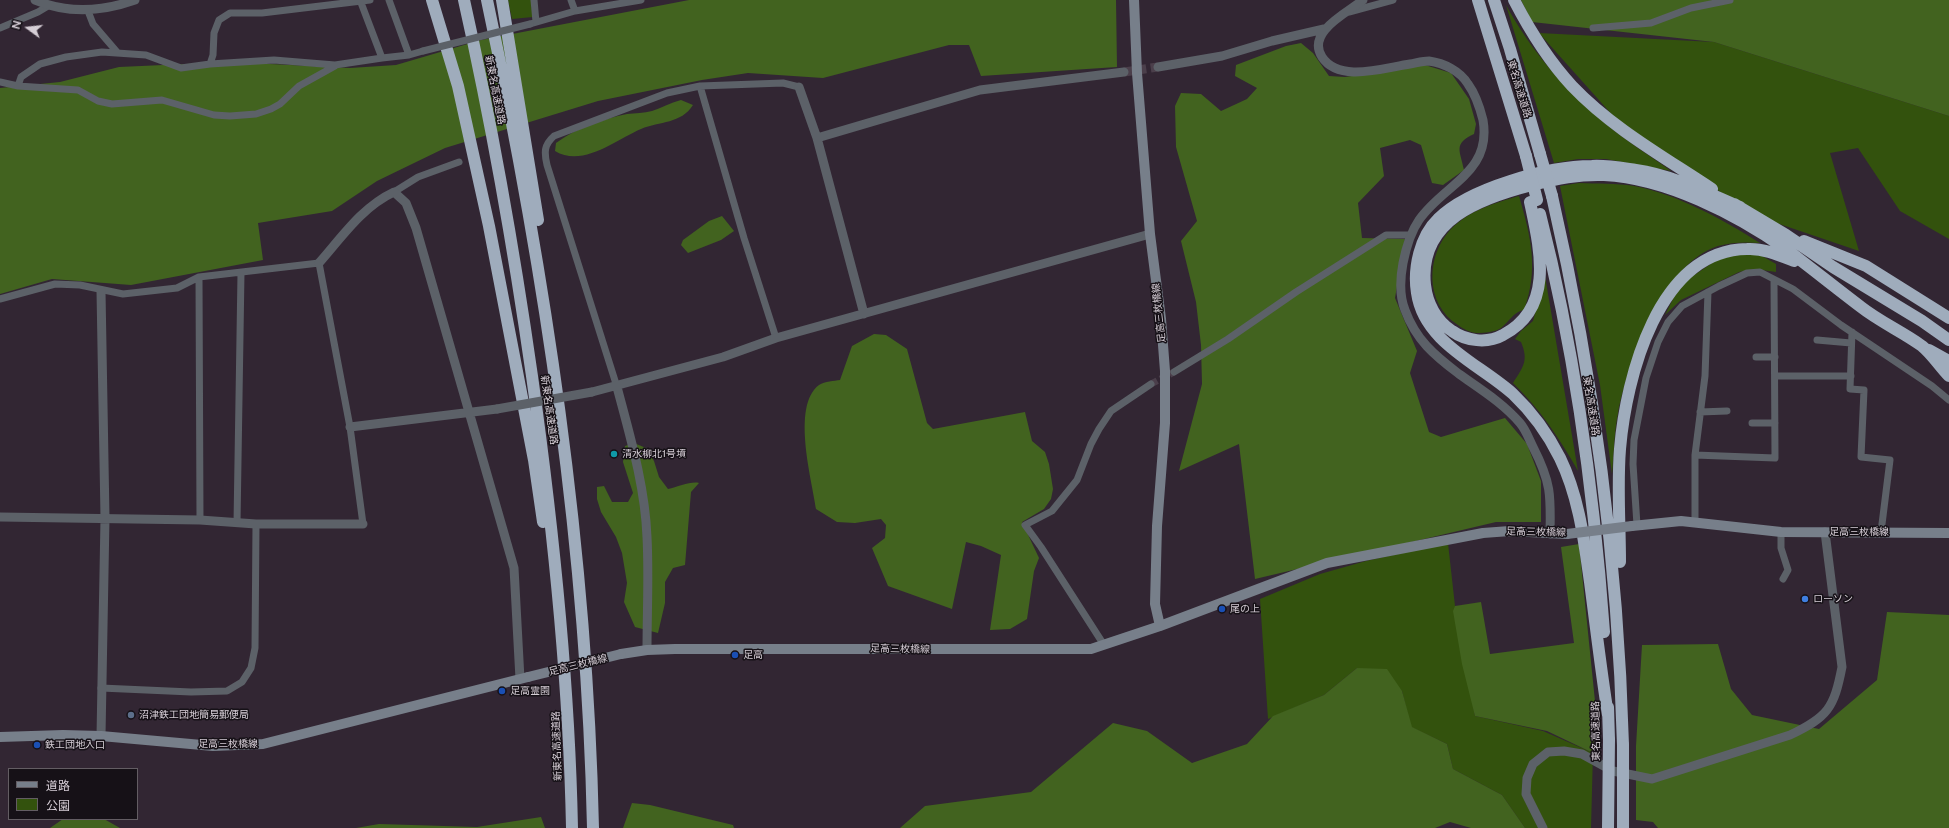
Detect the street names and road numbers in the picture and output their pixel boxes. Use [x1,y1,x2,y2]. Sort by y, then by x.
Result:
street label: 新東名高速道路 [482,54,508,126]
street label: 東名高速道路 [1504,59,1534,119]
street label: 足高三枚橋線 [1150,283,1168,343]
street label: 新東名高速道路 [538,375,560,445]
street label: 東名高速道路 [1580,375,1602,437]
street label: 足高三枚橋線 [1506,525,1566,539]
street label: 足高三枚橋線 [1829,526,1889,538]
street label: 足高三枚橋線 [870,642,930,656]
street label: 足高三枚橋線 [547,652,609,678]
street label: 東名高速道路 [1589,701,1603,761]
street label: 新東名高速道路 [550,711,564,781]
street label: 足高三枚橋線 [198,738,258,750]

